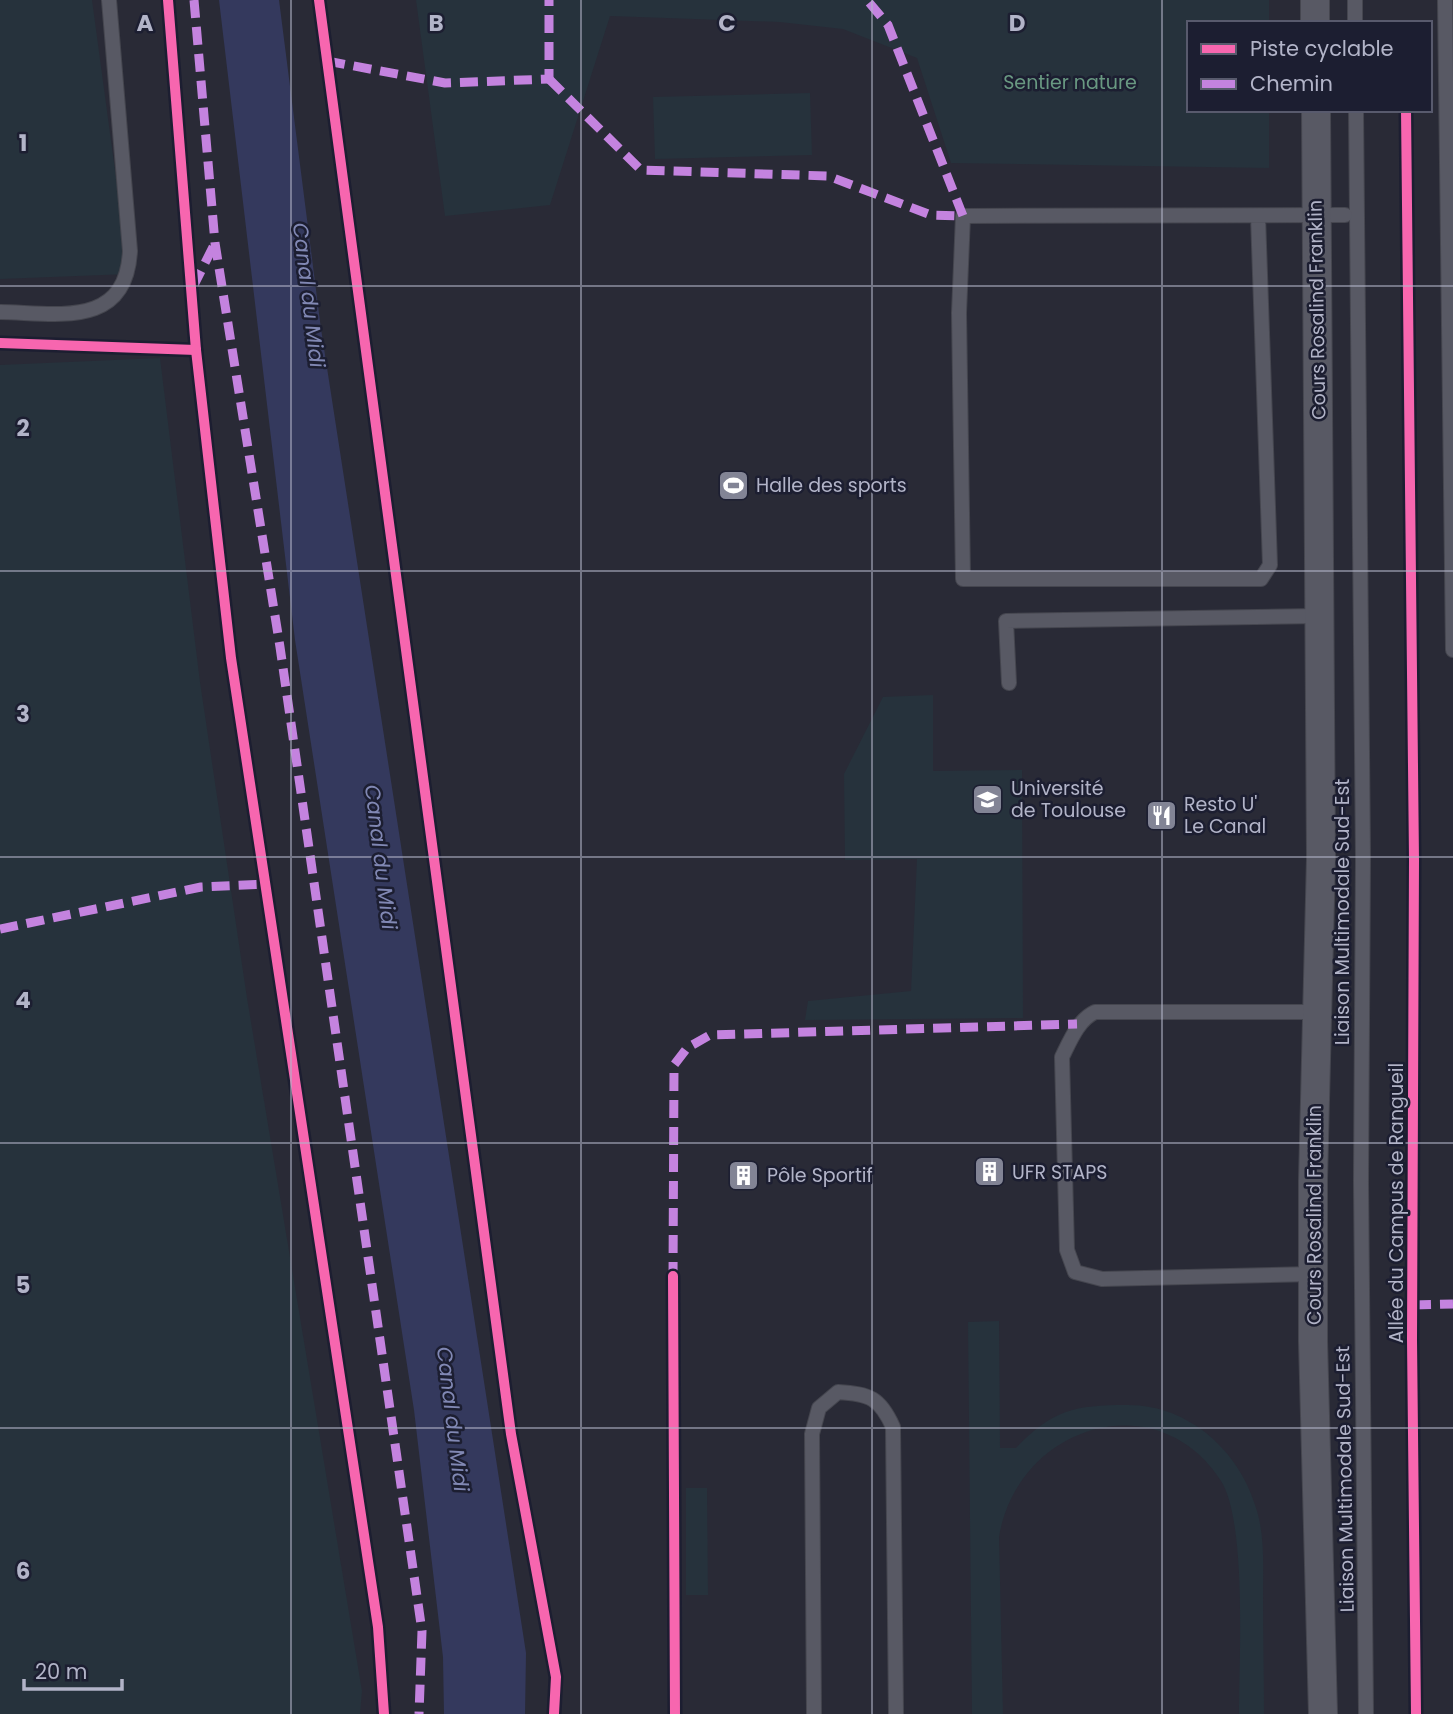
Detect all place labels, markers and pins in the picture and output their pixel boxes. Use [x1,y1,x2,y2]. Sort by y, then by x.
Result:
sports icon: Halle des sports [716,468,750,502]
place label: Halle des sports [756,472,907,499]
place label: Université de Toulouse [1011,775,1126,824]
school or university icon: Université de Toulouse [971,782,1005,816]
place label: Resto U' Le Canal [1184,791,1266,840]
restaurant icon: Resto U' Le Canal [1144,798,1178,832]
building icon: UFR STAPS [972,1155,1006,1189]
building icon: Pôle Sportif [727,1158,761,1192]
place label: UFR STAPS [1012,1159,1107,1186]
place label: Pôle Sportif [767,1162,873,1189]

